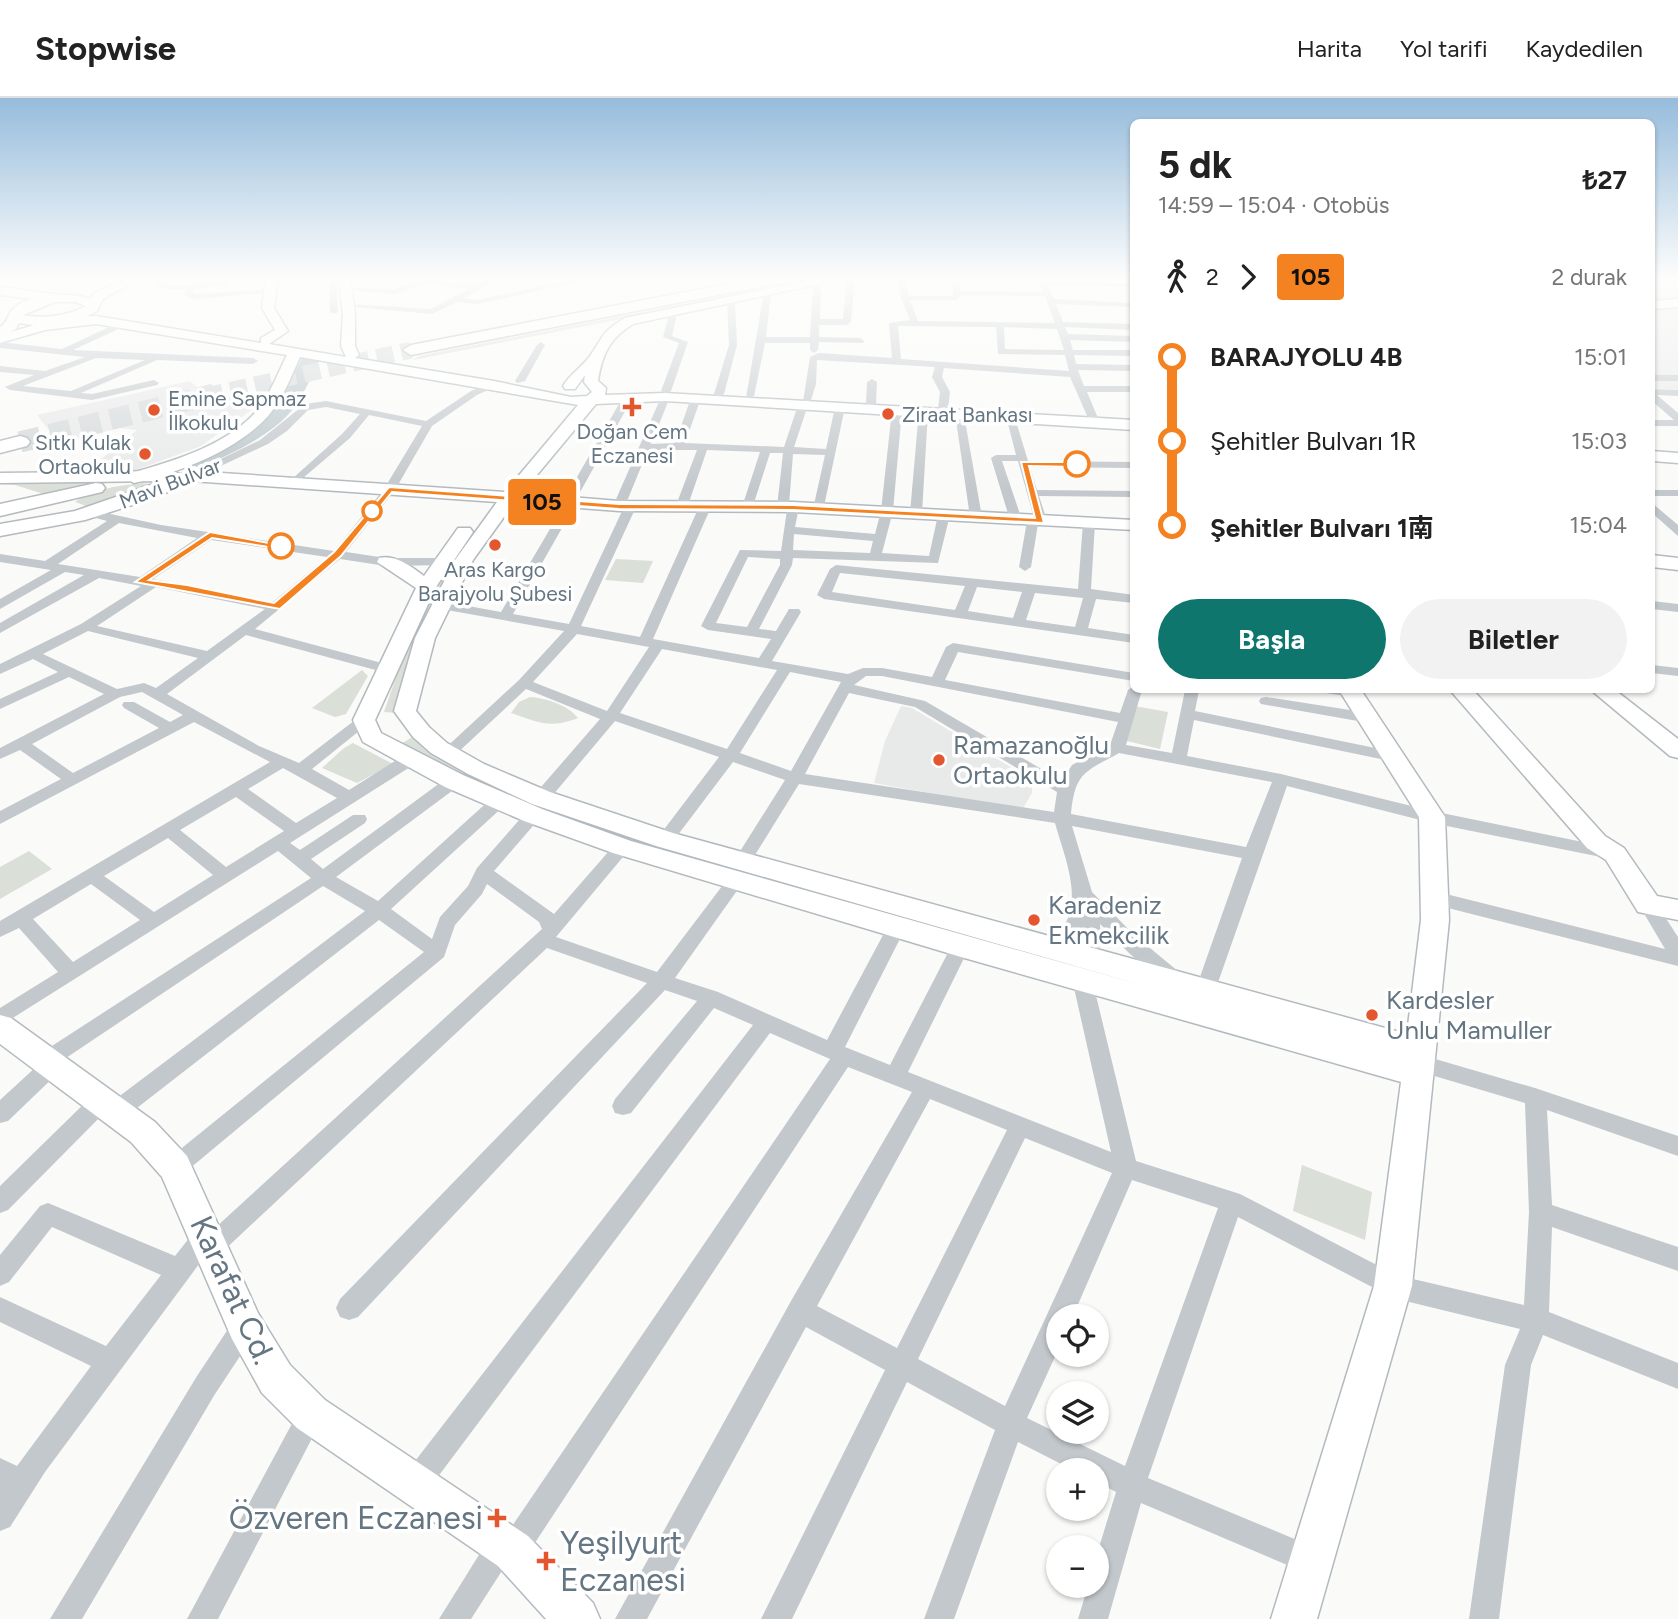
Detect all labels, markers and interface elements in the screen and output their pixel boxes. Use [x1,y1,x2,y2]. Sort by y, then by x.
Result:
text: Stopwise [35,29,176,68]
text: Harita [1297,34,1362,63]
text: Yol tarifi [1400,34,1488,63]
text: Kaydedilen [1526,34,1643,63]
text: 5 dk [1158,142,1232,188]
text: ₺27 [1583,164,1627,196]
text: 14:59 – 15:04 · Otobüs [1158,191,1389,219]
icon: walk [1158,258,1196,296]
icon: forward [1229,258,1267,296]
text: 105 [1291,262,1330,291]
text: 2 [1206,263,1219,291]
text: 2 durak [1551,263,1627,291]
text: BARAJYOLU 4B [1210,341,1402,373]
text: 15:01 [1574,343,1627,371]
place label: Emine Sapmaz İlkokulu [168,386,306,435]
marker: Doğan Cem Eczanesi [624,399,640,415]
marker: Emine Sapmaz İlkokulu [146,402,162,418]
place label: Ziraat Bankası [902,402,1033,427]
marker: Ziraat Bankası [880,406,896,422]
place label: Doğan Cem Eczanesi [576,419,688,468]
text: Şehitler Bulvarı 1R [1210,425,1417,457]
text: 15:03 [1571,427,1627,455]
place label: Sıtkı Kulak Ortaokulu [35,430,132,479]
marker: Sıtkı Kulak Ortaokulu [137,446,153,462]
unlabelled marker [1064,451,1090,477]
street label: Mavi Bulvar [116,452,224,514]
line badge: 105 [502,479,582,525]
text: 105 [522,487,562,516]
unlabelled marker [362,501,382,521]
text: 15:04 [1569,511,1627,539]
text: Şehitler Bulvarı 1南 [1210,512,1434,544]
unlabelled marker [268,533,294,559]
marker: Aras Kargo Barajyolu Şubesi [487,537,503,553]
place label: Aras Kargo Barajyolu Şubesi [418,557,572,606]
button: Başla [1158,599,1386,679]
button: Biletler [1400,599,1627,679]
place label: Ramazanoğlu Ortaokulu [953,729,1109,791]
marker: Ramazanoğlu Ortaokulu [931,752,947,768]
place label: Karadeniz Ekmekcilik [1048,889,1170,951]
marker: Karadeniz Ekmekcilik [1026,912,1042,928]
place label: Kardesler Unlu Mamuller [1386,984,1552,1046]
marker: Kardesler Unlu Mamuller [1364,1007,1380,1023]
street label: Karafat Cd. [182,1210,284,1370]
map controls [1046,1304,1109,1598]
button: locate [1046,1304,1109,1367]
button: layers [1046,1381,1109,1444]
button: + [1046,1458,1109,1521]
place label: Özveren Eczanesi [229,1499,483,1537]
marker: Özveren Eczanesi [489,1510,505,1526]
place label: Yeşilyurt Eczanesi [560,1524,686,1599]
button: − [1046,1535,1109,1598]
marker: Yeşilyurt Eczanesi [538,1553,554,1569]

